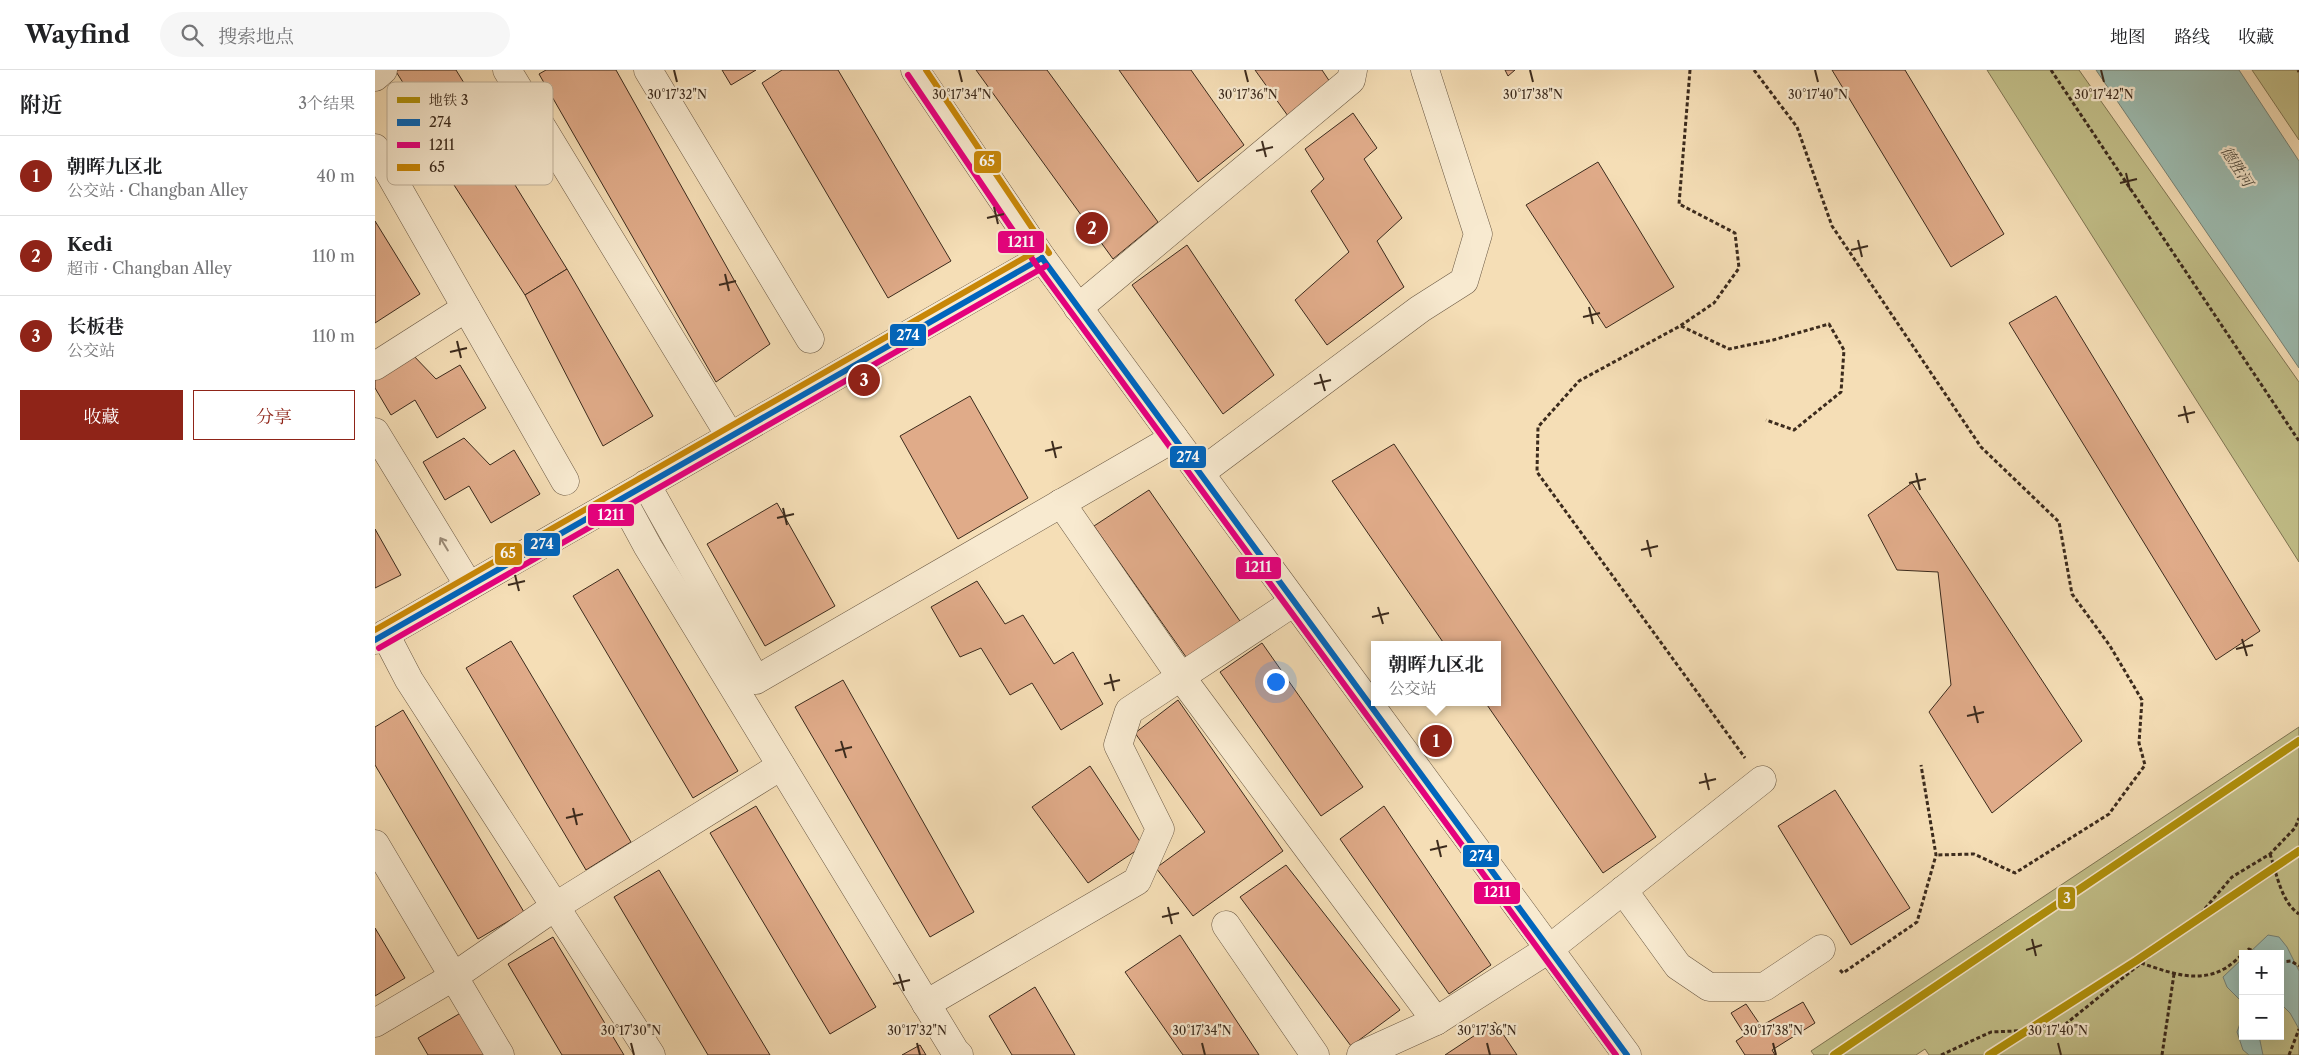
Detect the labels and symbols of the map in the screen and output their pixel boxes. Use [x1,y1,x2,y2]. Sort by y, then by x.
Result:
legend [387,82,553,185]
text: 30°17'32"N [647,87,707,102]
text: 30°17'34"N [932,87,992,102]
text: 30°17'36"N [1218,87,1278,102]
text: 30°17'38"N [1503,87,1563,102]
text: 30°17'40"N [1788,87,1848,102]
text: 30°17'42"N [2074,87,2134,102]
text: 地铁 3 [429,91,468,109]
text: 274 [429,113,452,131]
text: 1211 [429,136,455,154]
water label: 德胜河 [2217,142,2259,193]
line badge: 65 [973,150,1002,174]
text: 65 [979,152,995,170]
text: 65 [429,158,445,176]
pin: 2 [1076,209,1108,247]
line badge: 1211 [997,230,1045,254]
text: 1211 [1007,233,1035,251]
line badge: 274 [889,323,927,347]
text: 274 [896,326,920,344]
pin: 3 [848,361,880,399]
line badge: 274 [1169,445,1207,469]
text: 274 [1176,448,1200,466]
line badge: 1211 [587,503,635,527]
text: 1211 [597,506,625,524]
line badge: 274 [523,532,561,557]
text: 274 [530,535,554,553]
one-way arrow [438,537,449,551]
line badge: 65 [494,542,523,566]
text: 65 [500,544,516,562]
line badge: 1211 [1235,556,1282,580]
text: 1211 [1244,558,1272,576]
your location [1263,669,1289,695]
pin: 1 [1420,722,1452,760]
line badge: 274 [1462,844,1500,868]
text: 274 [1469,847,1493,865]
line badge: 1211 [1473,881,1521,905]
text: 1211 [1483,883,1511,901]
line badge: 3 [2057,886,2076,910]
text: 3 [2063,889,2071,907]
text: 30°17'30"N [601,1023,661,1038]
text: 30°17'32"N [887,1023,947,1038]
text: 30°17'34"N [1172,1023,1232,1038]
text: 30°17'36"N [1457,1023,1517,1038]
text: 30°17'38"N [1743,1023,1803,1038]
text: 30°17'40"N [2028,1023,2088,1038]

